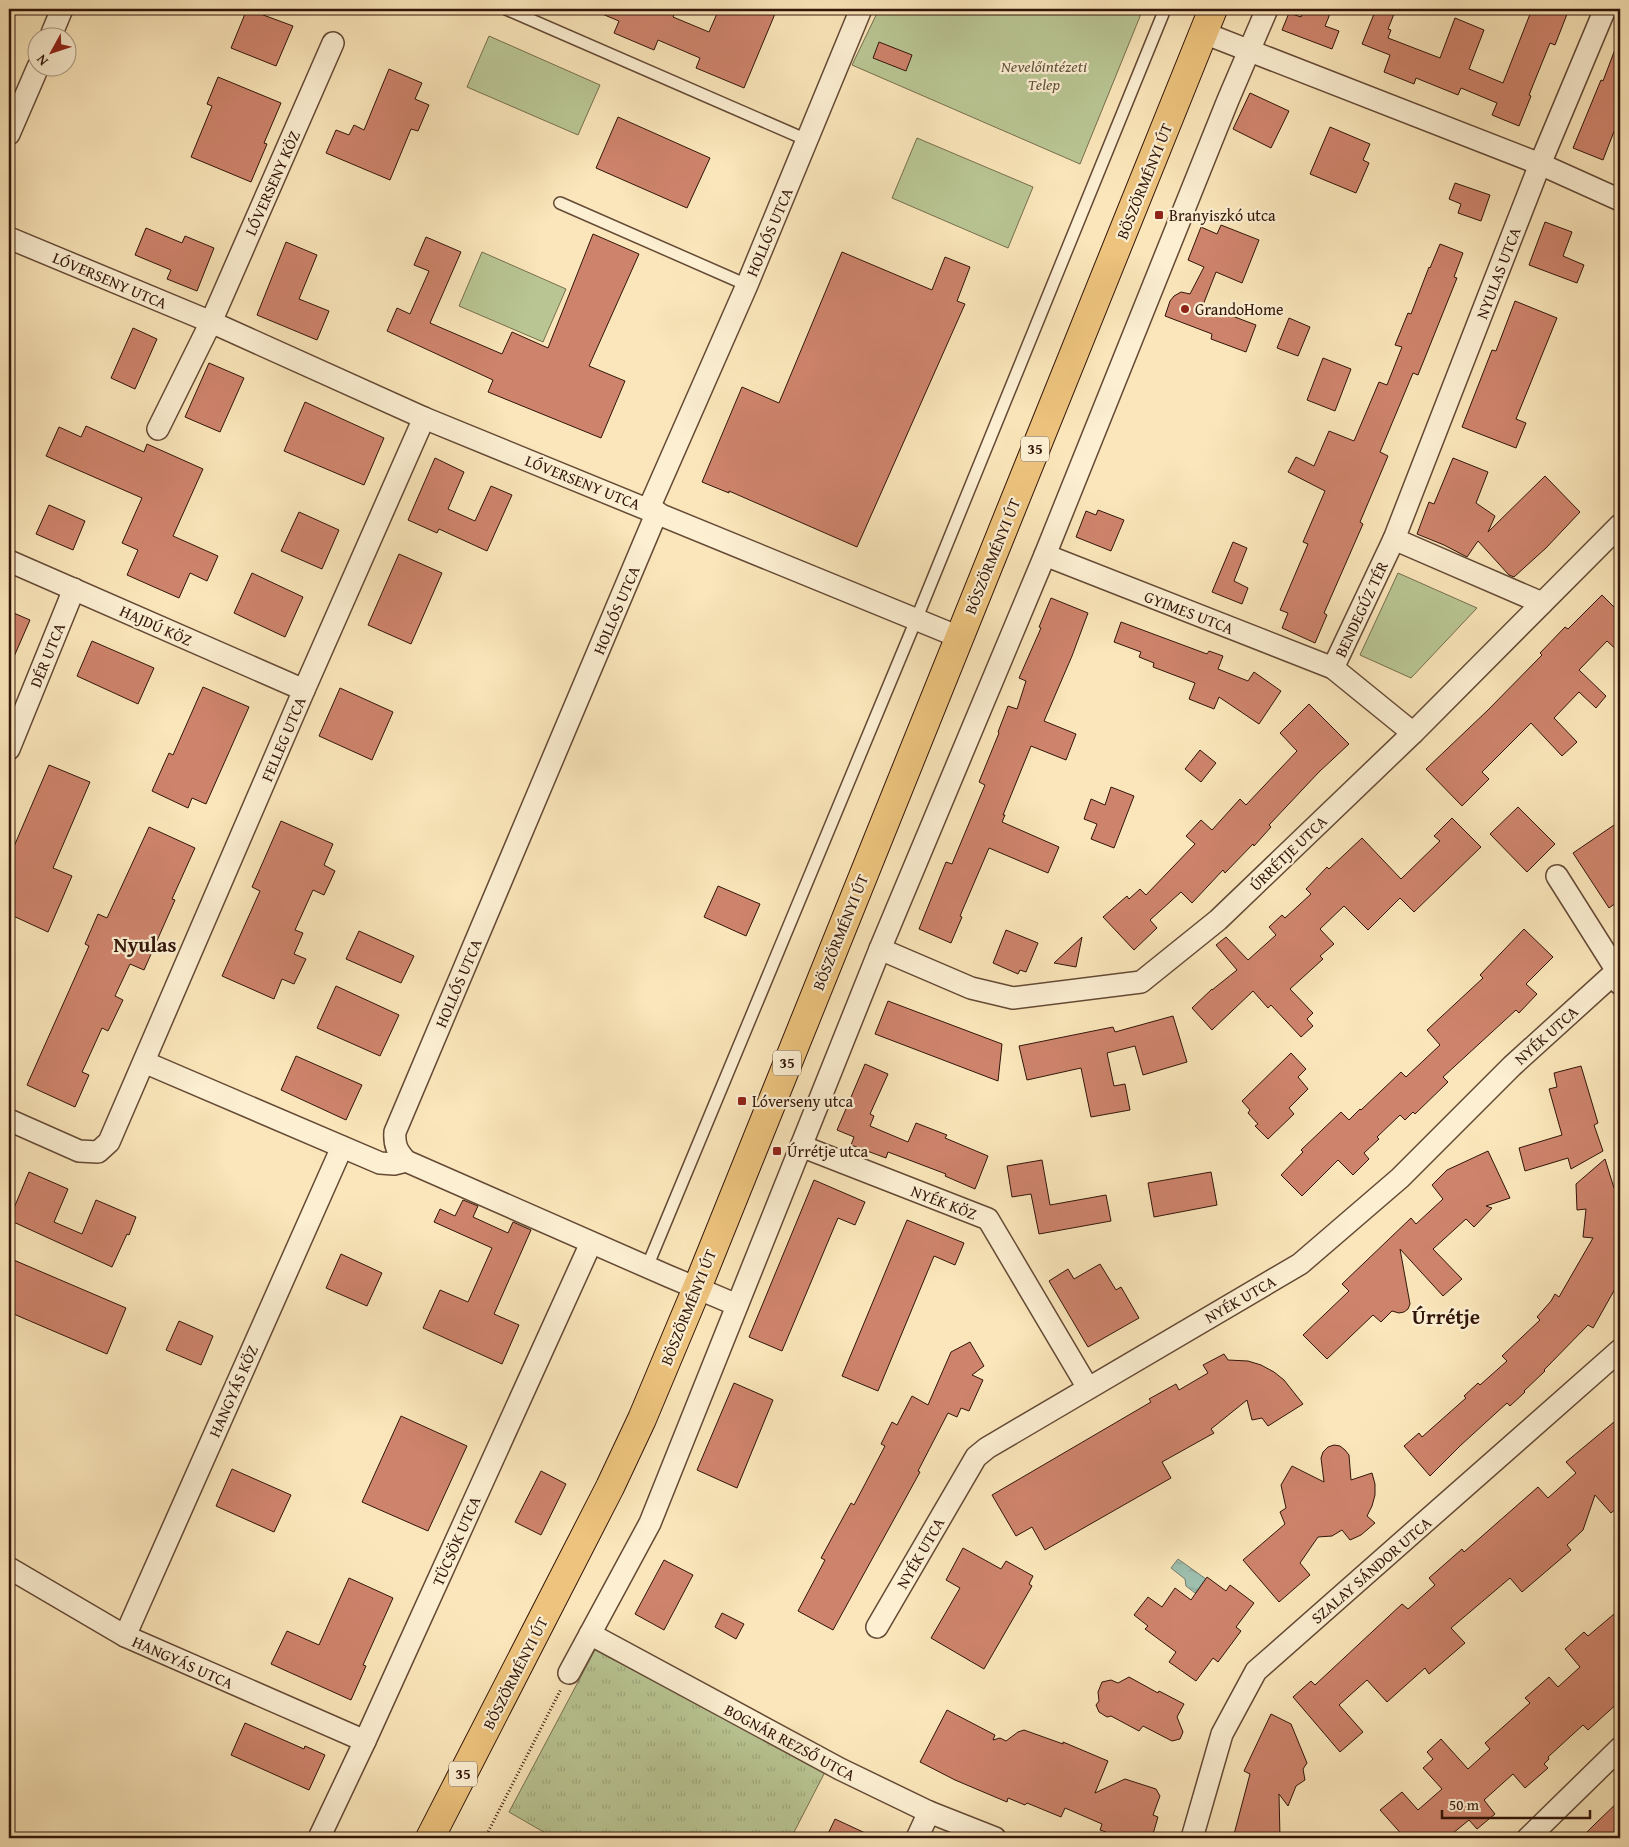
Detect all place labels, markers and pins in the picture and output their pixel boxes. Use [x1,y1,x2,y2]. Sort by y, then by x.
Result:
place label: Branyiszkó utca [1169,203,1276,227]
marker: Branyiszkó utca [1153,209,1165,221]
place label: GrandoHome [1195,297,1283,321]
marker: GrandoHome [1179,303,1191,315]
place label: Lóverseny utca [752,1089,853,1113]
marker: Lóverseny utca [736,1095,748,1107]
place label: Úrrétje utca [787,1139,869,1163]
marker: Úrrétje utca [771,1145,783,1157]

